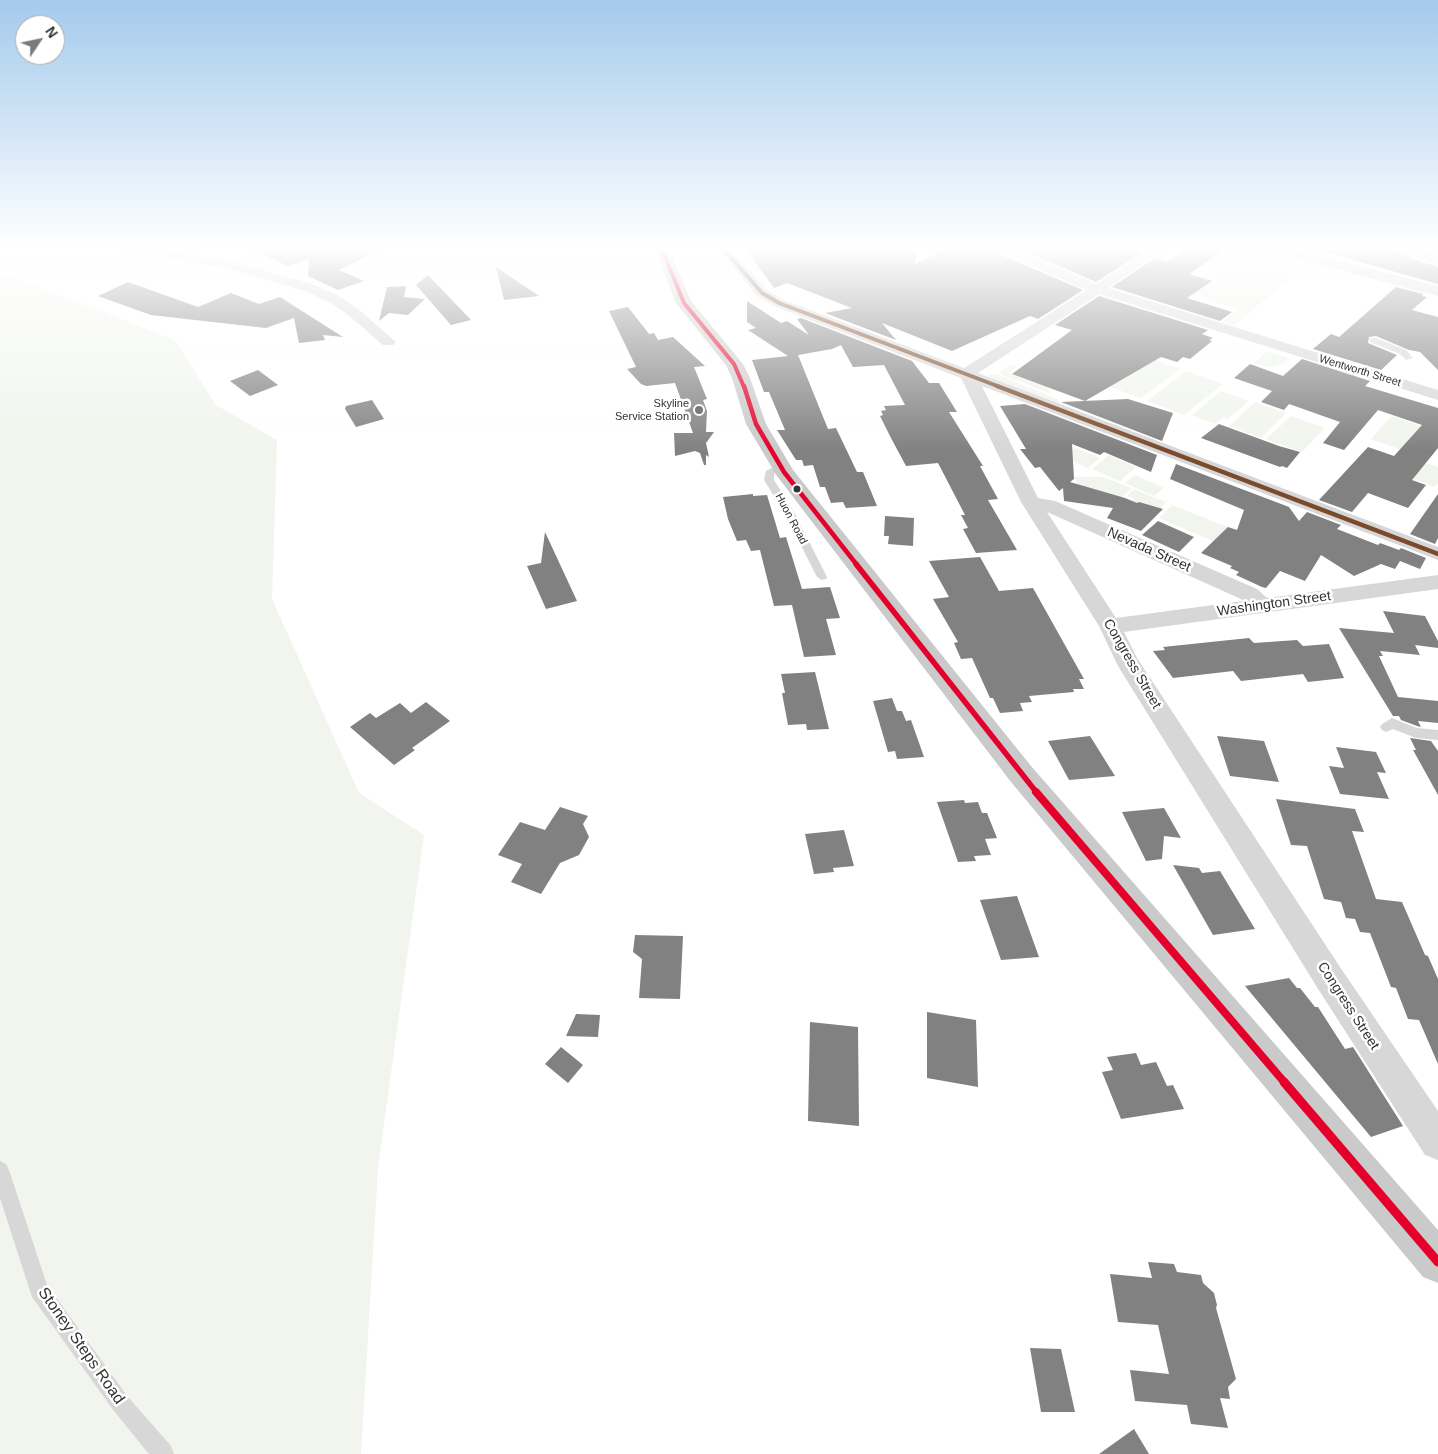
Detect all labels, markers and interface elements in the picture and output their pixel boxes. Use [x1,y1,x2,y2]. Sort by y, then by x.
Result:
north arrow [15,15,65,65]
text: N [42,24,61,41]
street label: Wentworth Street [1318,352,1402,390]
place label: Skyline Service Station [615,397,689,423]
marker: Skyline Service Station [693,404,705,416]
unlabelled marker [792,484,802,494]
street label: Huon Road [772,491,810,547]
street label: Nevada Street [1105,524,1193,576]
street label: Washington Street [1216,588,1332,620]
street label: Congress Street [1099,616,1165,712]
street label: Congress Street [1313,959,1383,1053]
street label: Stoney Steps Road [34,1284,128,1408]

